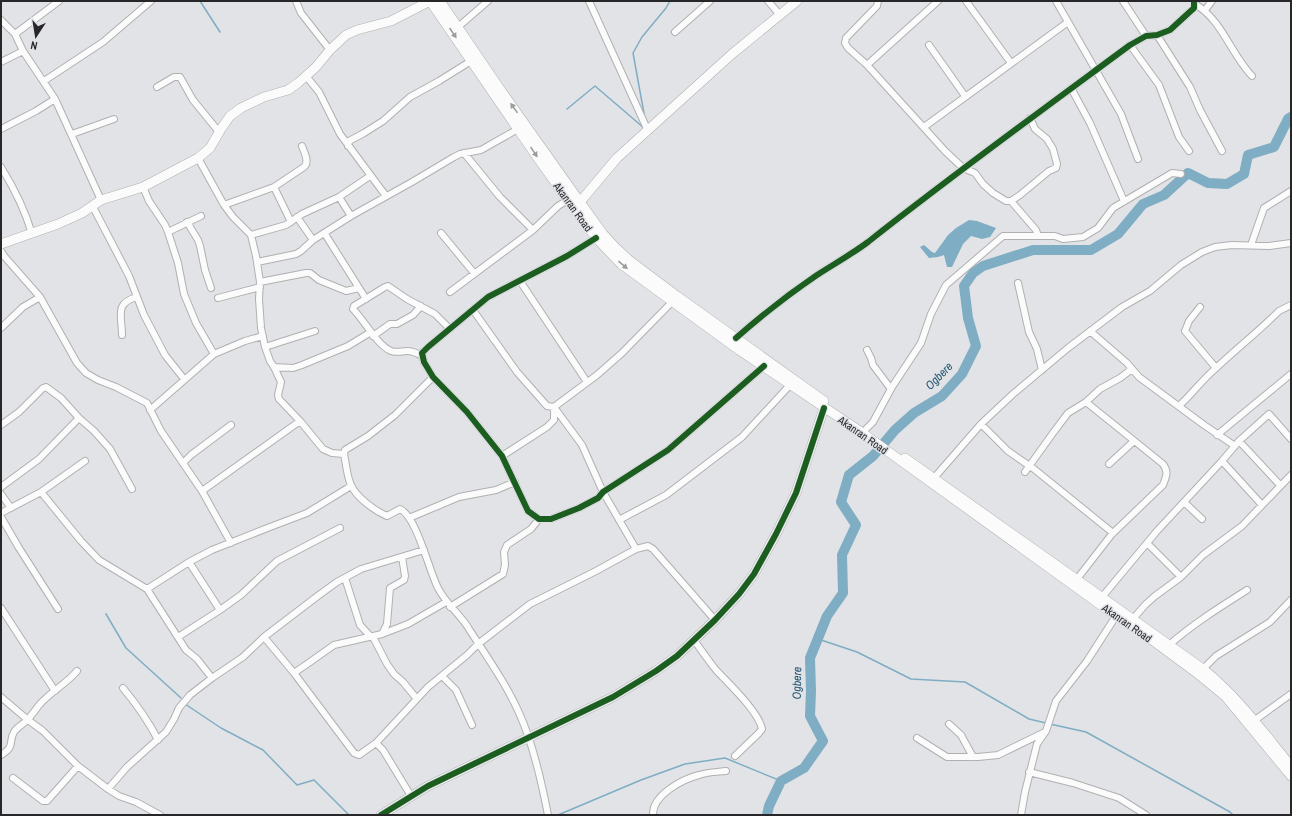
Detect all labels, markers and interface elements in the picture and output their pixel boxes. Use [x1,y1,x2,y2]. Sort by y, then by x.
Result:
north arrow [16,16,56,56]
one-way arrow [449,28,457,38]
text: N [29,38,39,53]
one-way arrow [510,103,518,114]
one-way arrow [530,146,537,158]
street label: Akanran Road [550,179,596,234]
one-way arrow [617,260,628,269]
water label: Ogbere [922,358,957,393]
street label: Akanran Road [835,412,891,457]
street label: Akanran Road [1099,600,1155,645]
water label: Ogbere [789,666,805,700]

